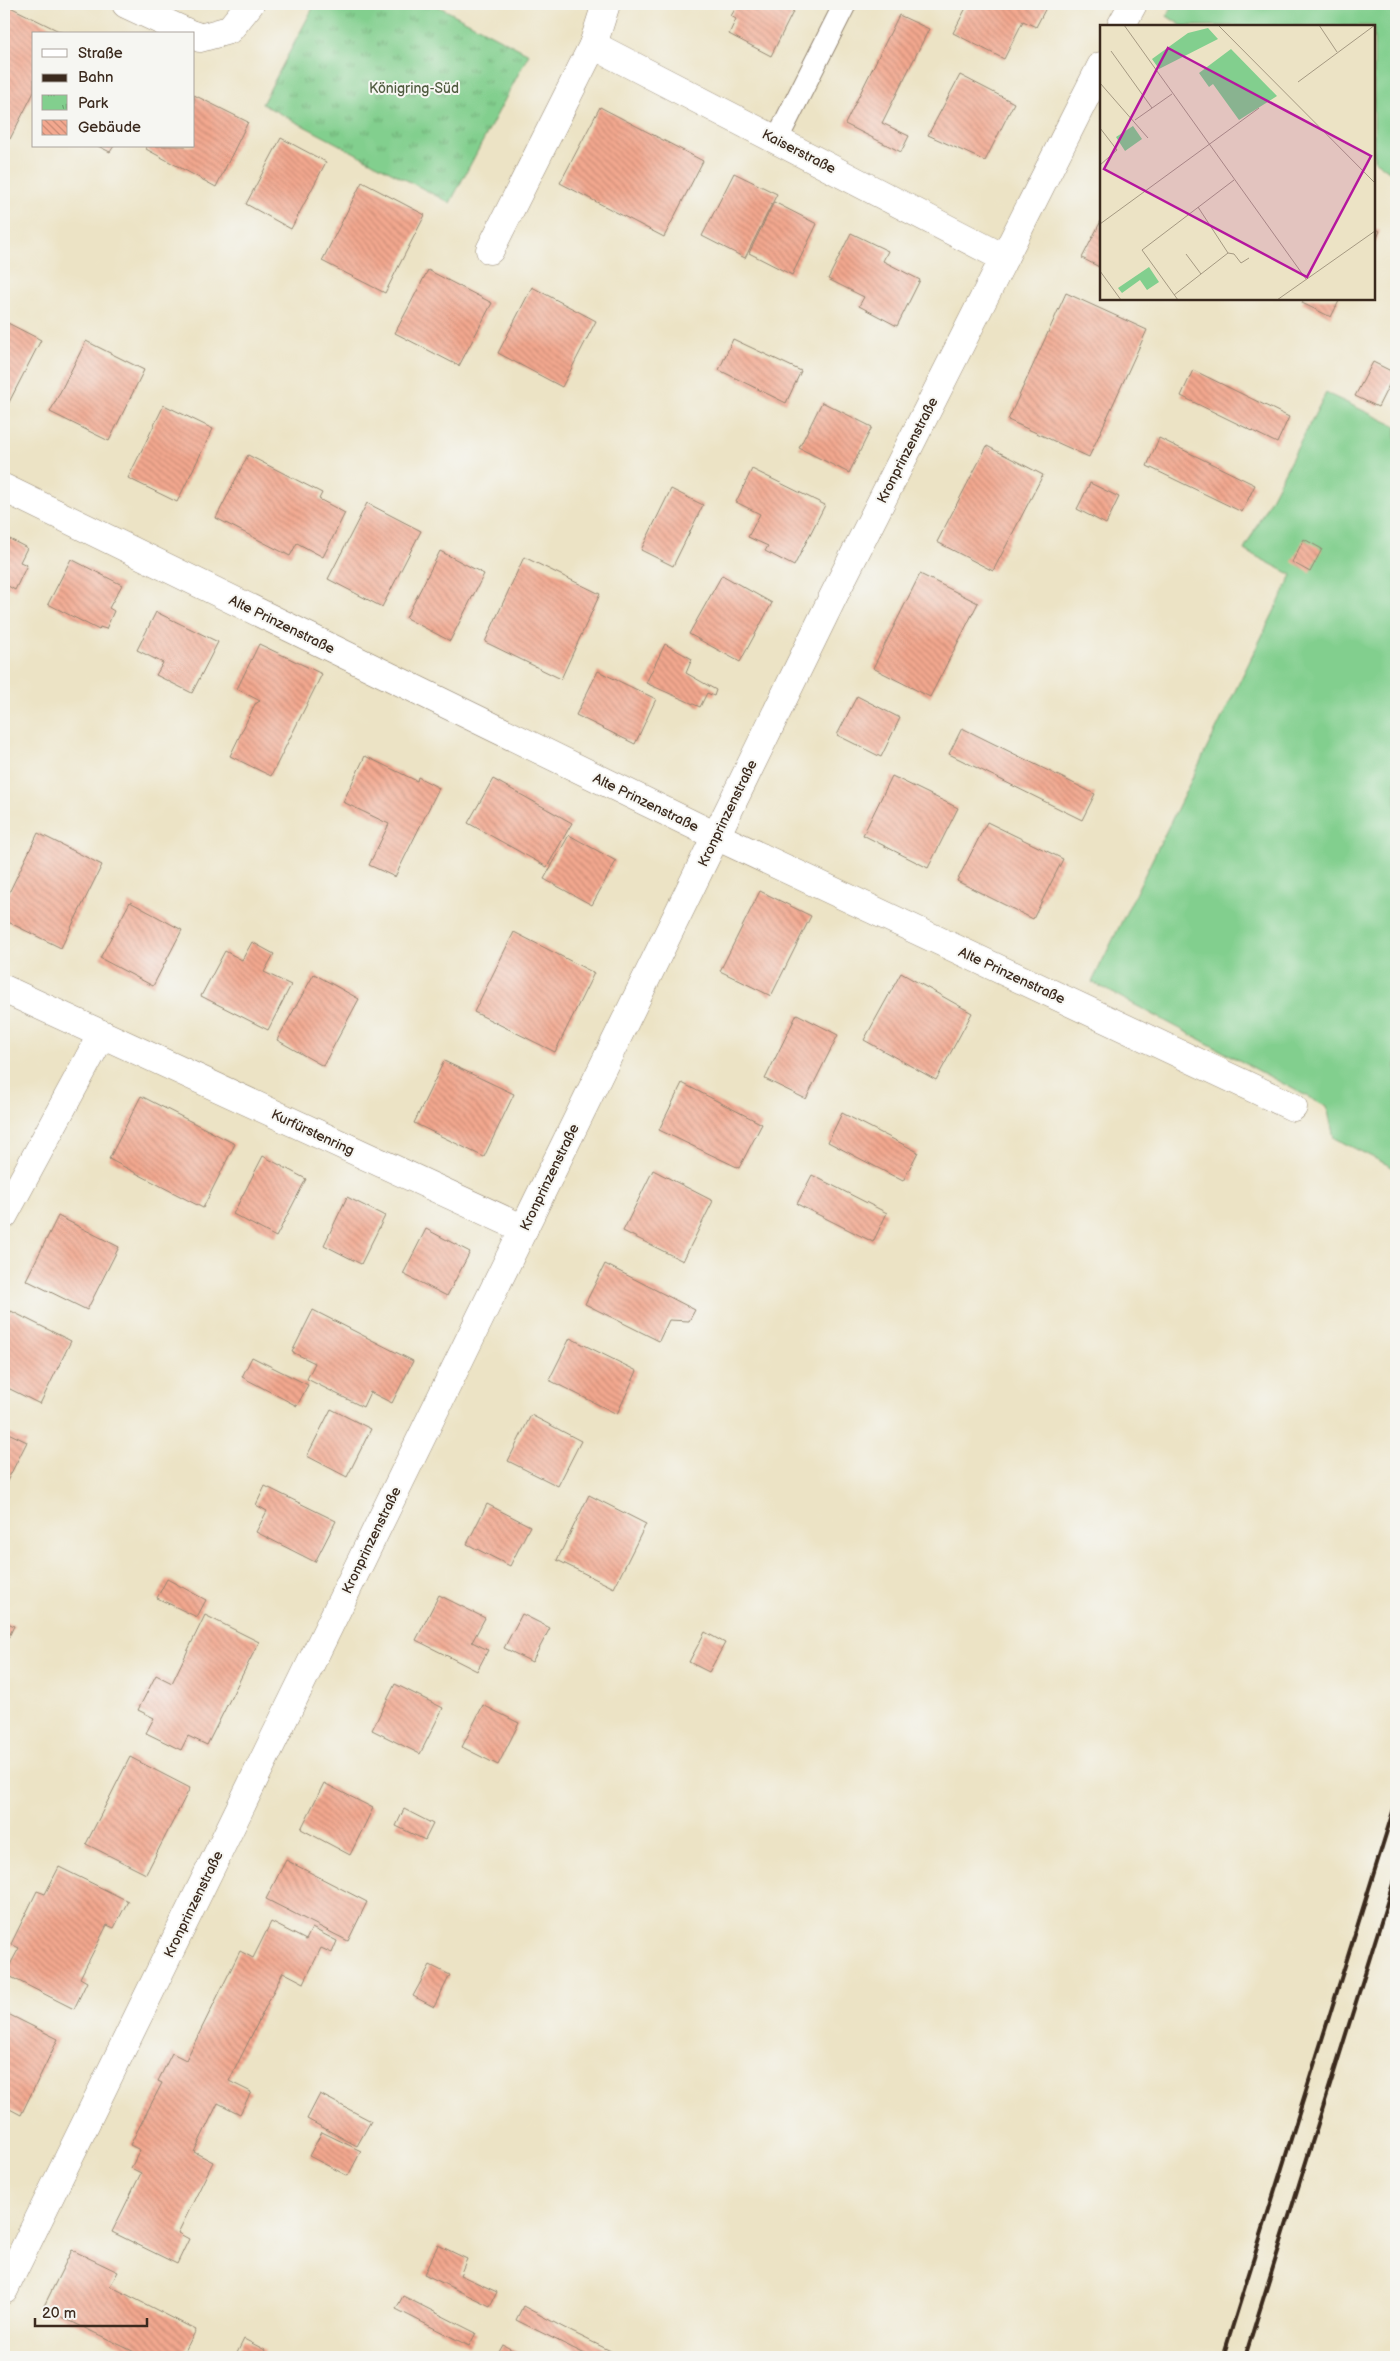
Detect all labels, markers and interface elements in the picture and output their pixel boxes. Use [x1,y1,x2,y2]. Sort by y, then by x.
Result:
inset map [1100,25,1375,300]
legend [32,32,195,148]
text: Straße [78,44,123,63]
text: Bahn [78,68,114,87]
park label: Königring-Süd [369,80,459,97]
text: Park [78,94,109,113]
text: Gebäude [78,118,141,137]
street label: Kaiserstraße [759,126,838,177]
street label: Kronprinzenstraße [873,394,942,506]
street label: Alte Prinzenstraße [226,592,337,657]
street label: Kronprinzenstraße [694,757,761,869]
street label: Alte Prinzenstraße [590,770,701,835]
street label: Alte Prinzenstraße [956,943,1068,1008]
street label: Kurfürstenring [268,1106,357,1159]
street label: Kronprinzenstraße [516,1121,583,1233]
street label: Kronprinzenstraße [338,1484,405,1596]
street label: Kronprinzenstraße [160,1848,227,1960]
scale bar [35,2296,148,2328]
text: 20 m [42,2304,76,2323]

